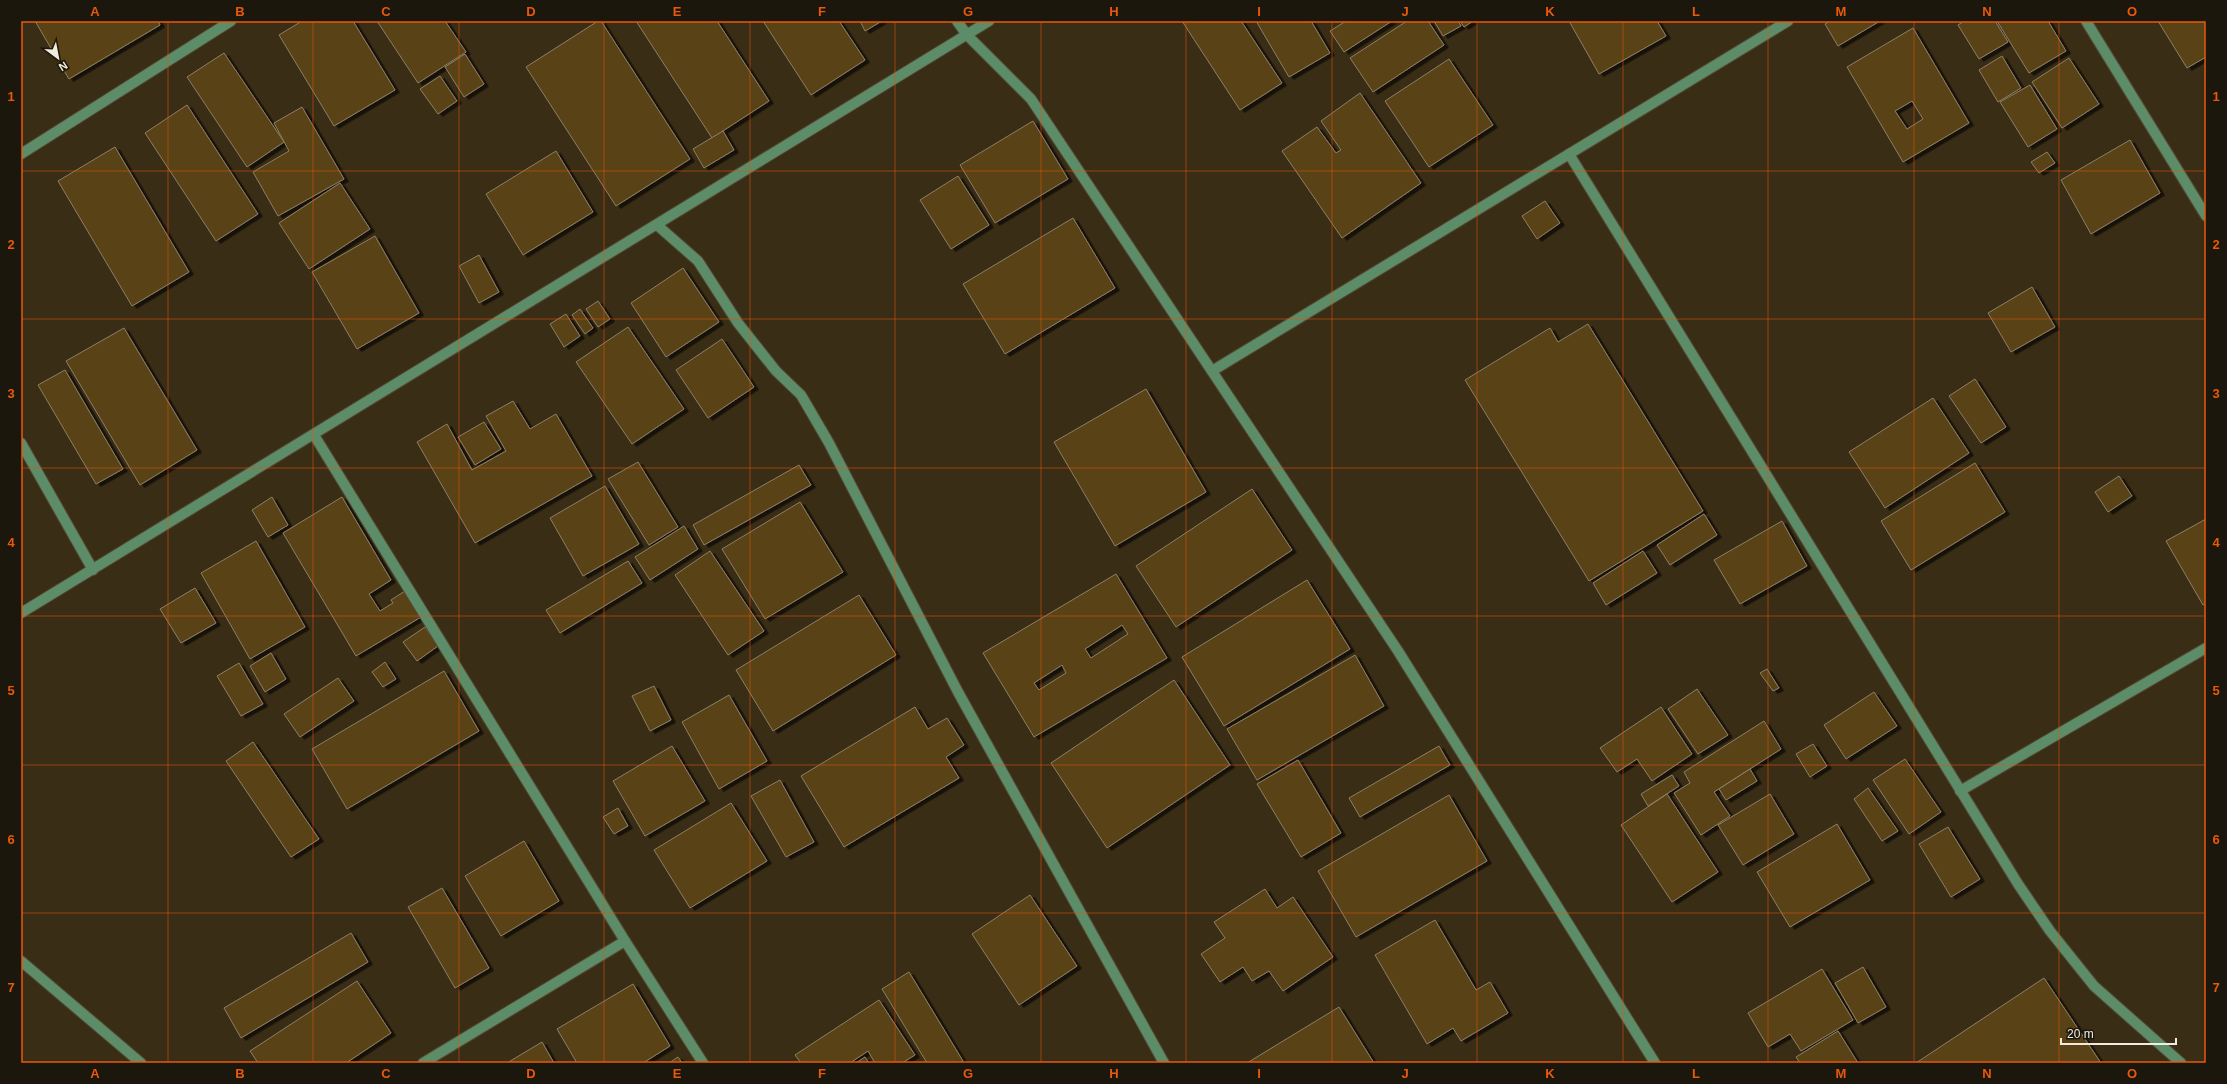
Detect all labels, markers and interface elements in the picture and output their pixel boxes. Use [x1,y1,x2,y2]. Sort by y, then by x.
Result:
text: A [90,4,100,19]
text: B [235,4,245,19]
text: C [381,4,391,19]
text: D [526,4,536,19]
text: E [673,4,682,19]
text: F [818,4,826,19]
text: G [963,4,973,19]
text: H [1109,4,1119,19]
text: I [1257,4,1261,19]
text: J [1401,4,1409,19]
text: K [1545,4,1555,19]
text: L [1692,4,1700,19]
text: M [1836,4,1846,19]
text: N [1982,4,1992,19]
text: O [2127,4,2137,19]
north arrow [38,38,78,78]
text: N [57,59,70,74]
text: 1 [7,89,15,104]
text: 1 [2212,89,2220,104]
text: 2 [7,237,15,252]
text: 2 [2212,237,2220,252]
text: 3 [7,386,15,401]
text: 3 [2212,386,2220,401]
text: 4 [7,535,15,550]
text: 4 [2212,535,2220,550]
text: 5 [7,683,15,698]
text: 5 [2212,683,2220,698]
text: 6 [7,832,15,847]
text: 6 [2212,832,2220,847]
text: 7 [7,980,15,995]
text: 7 [2212,980,2220,995]
scale bar [2061,1020,2176,1046]
text: 20 m [2067,1027,2094,1041]
text: A [90,1066,100,1081]
text: B [235,1066,245,1081]
text: C [381,1066,391,1081]
text: D [526,1066,536,1081]
text: E [673,1066,682,1081]
text: F [818,1066,826,1081]
text: G [963,1066,973,1081]
text: H [1109,1066,1119,1081]
text: I [1257,1066,1261,1081]
text: J [1401,1066,1409,1081]
text: K [1545,1066,1555,1081]
text: L [1692,1066,1700,1081]
text: M [1836,1066,1846,1081]
text: N [1982,1066,1992,1081]
text: O [2127,1066,2137,1081]

